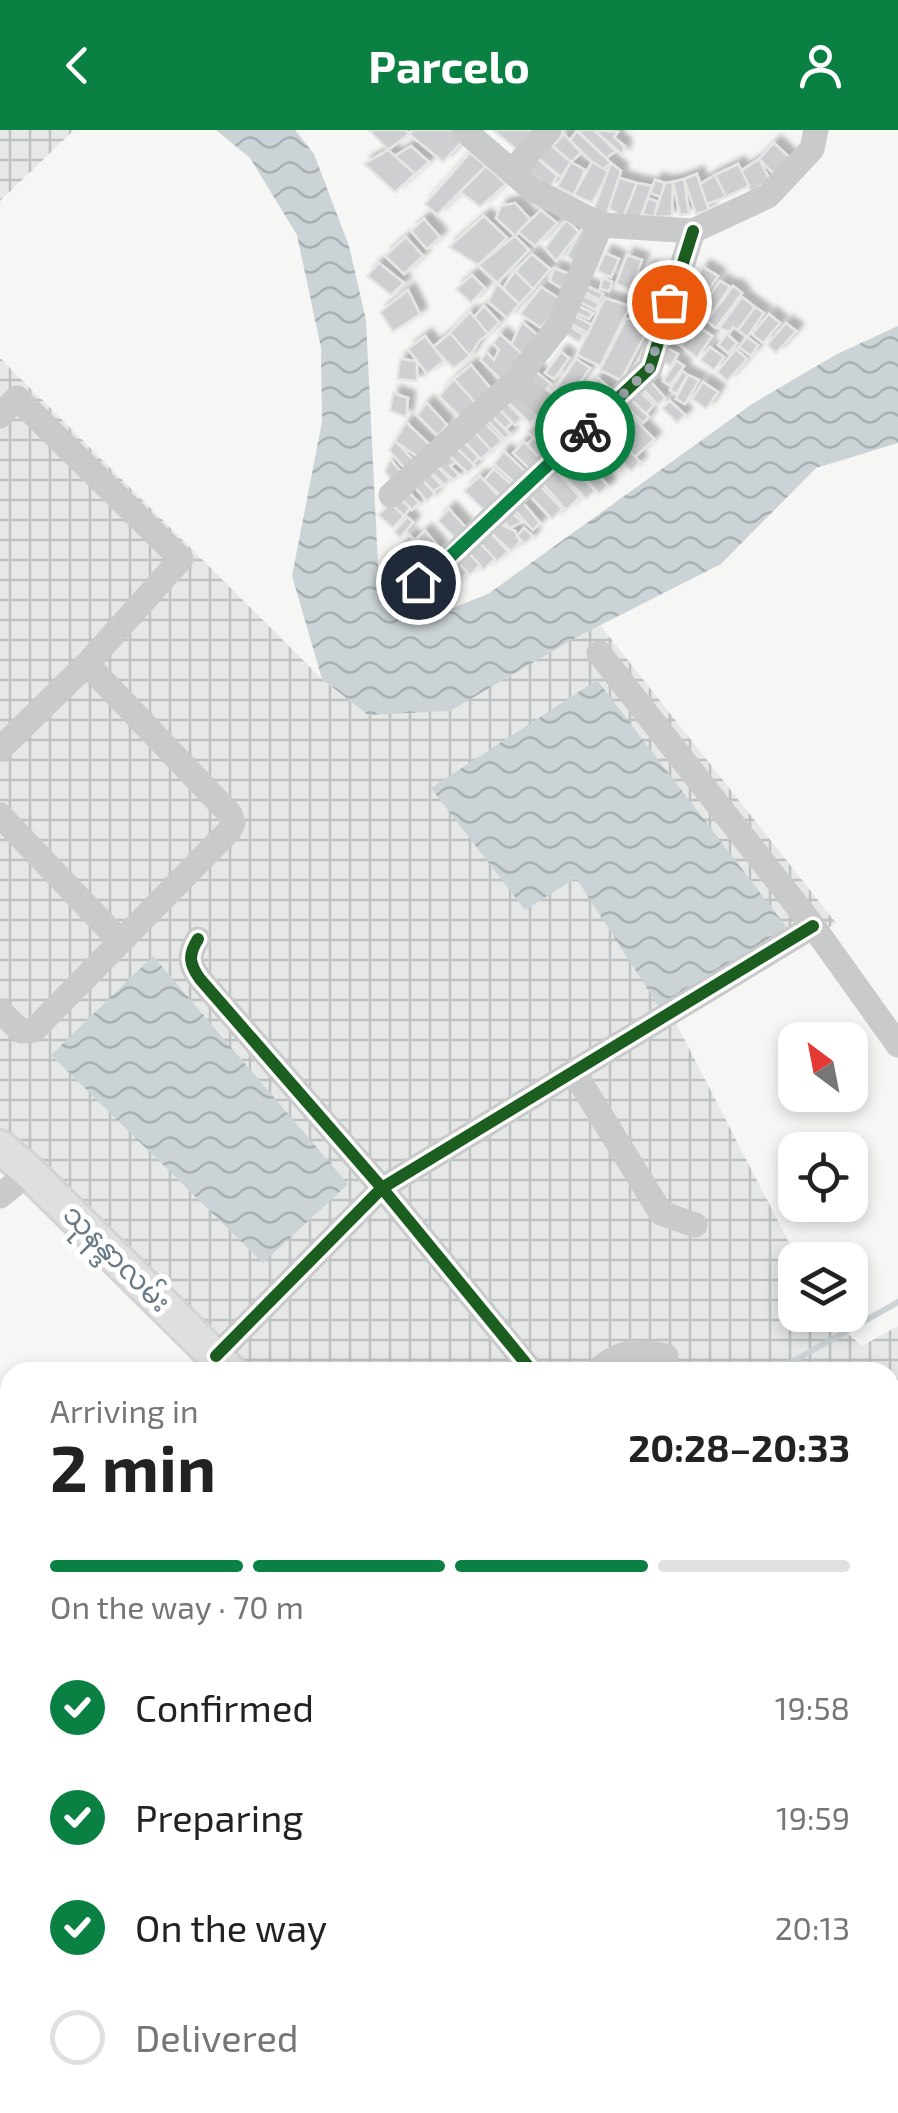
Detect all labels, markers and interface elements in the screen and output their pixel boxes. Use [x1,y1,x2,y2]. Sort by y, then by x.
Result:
icon: back [50,38,105,93]
text: Parcelo [368,38,530,92]
icon: person [793,38,848,93]
pin [627,260,712,345]
icon: bag [642,275,697,330]
courier [535,381,635,481]
icon: bike [558,404,613,459]
pin [376,540,461,625]
icon: home [391,555,446,610]
north arrow [778,1022,868,1112]
map controls [778,1022,868,1332]
button: locate [778,1132,868,1222]
street label: သုနန္ဒာလမ်း [51,1196,179,1324]
button: layers [778,1242,868,1332]
text: Arriving in [50,1391,199,1429]
text: 20:28–20:33 [628,1424,850,1470]
text: 2 min [50,1427,216,1505]
text: On the way · 70 m [50,1587,304,1625]
icon: check [50,1680,105,1735]
text: Confirmed [135,1684,314,1730]
text: 19:58 [775,1688,850,1726]
icon: check [50,1790,105,1845]
text: Preparing [135,1794,303,1840]
text: 19:59 [776,1798,850,1836]
icon: check [50,1900,105,1955]
text: On the way [135,1904,327,1950]
text: 20:13 [775,1908,850,1946]
text: Delivered [135,2014,299,2060]

